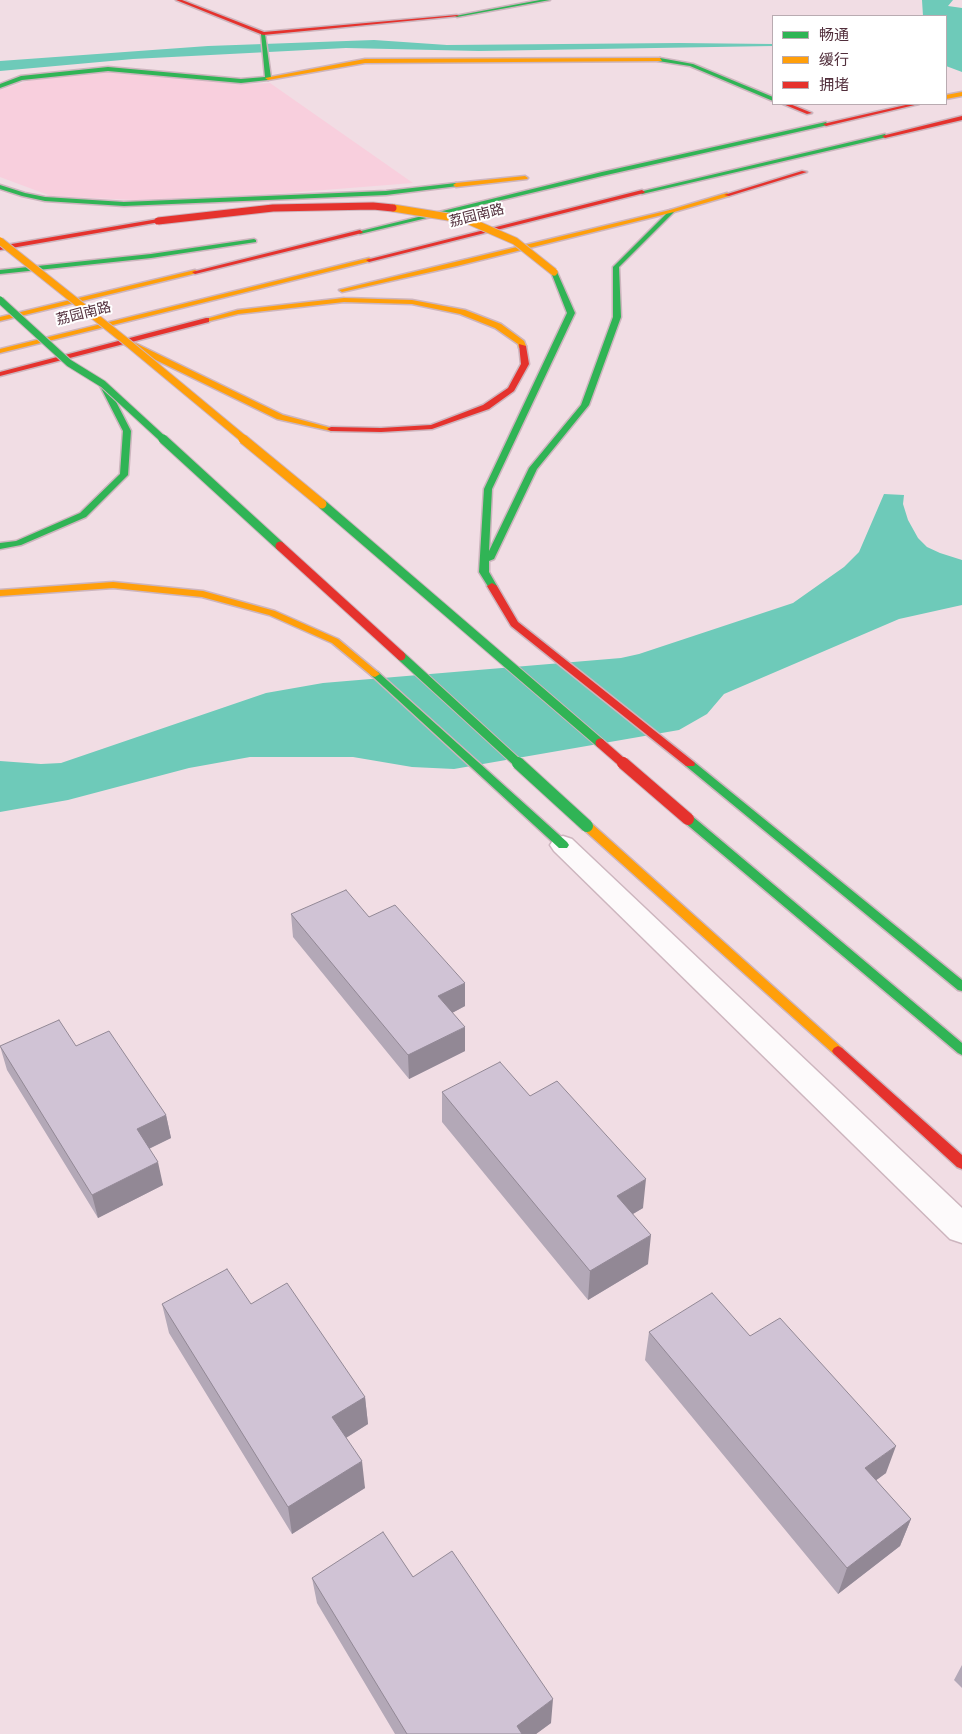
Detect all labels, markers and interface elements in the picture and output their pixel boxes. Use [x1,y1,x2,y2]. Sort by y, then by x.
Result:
legend [772,15,947,105]
text: 畅通 [819,24,849,47]
text: 缓行 [819,49,849,72]
text: 拥堵 [819,74,849,97]
street label: 荔园南路 [448,202,506,232]
street label: 荔园南路 [55,300,113,330]

